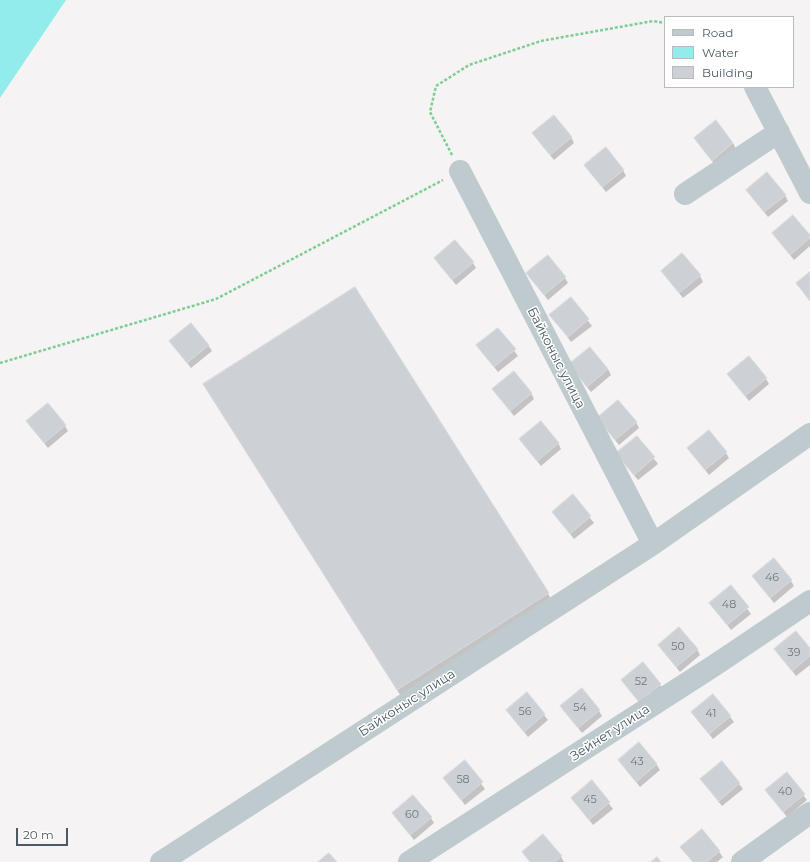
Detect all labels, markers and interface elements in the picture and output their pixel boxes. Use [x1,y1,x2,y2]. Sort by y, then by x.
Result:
legend [664,16,794,88]
text: Road [702,25,733,40]
text: Water [702,45,738,60]
text: Building [702,65,753,80]
street label: Байконыс улица [524,305,588,411]
house number: 46 [765,571,779,585]
house number: 48 [722,598,736,612]
house number: 50 [671,640,685,654]
house number: 39 [788,646,800,660]
street label: Байконыс улица [356,666,458,740]
house number: 52 [635,675,647,689]
street label: Зейнет улица [567,701,653,765]
house number: 54 [573,701,587,715]
house number: 56 [519,705,531,719]
house number: 41 [706,707,716,721]
house number: 43 [630,755,644,769]
house number: 58 [456,773,470,787]
house number: 40 [778,785,792,799]
house number: 45 [583,793,597,807]
house number: 60 [405,808,419,822]
scale bar [18,820,70,846]
text: 20 m [23,827,54,842]

